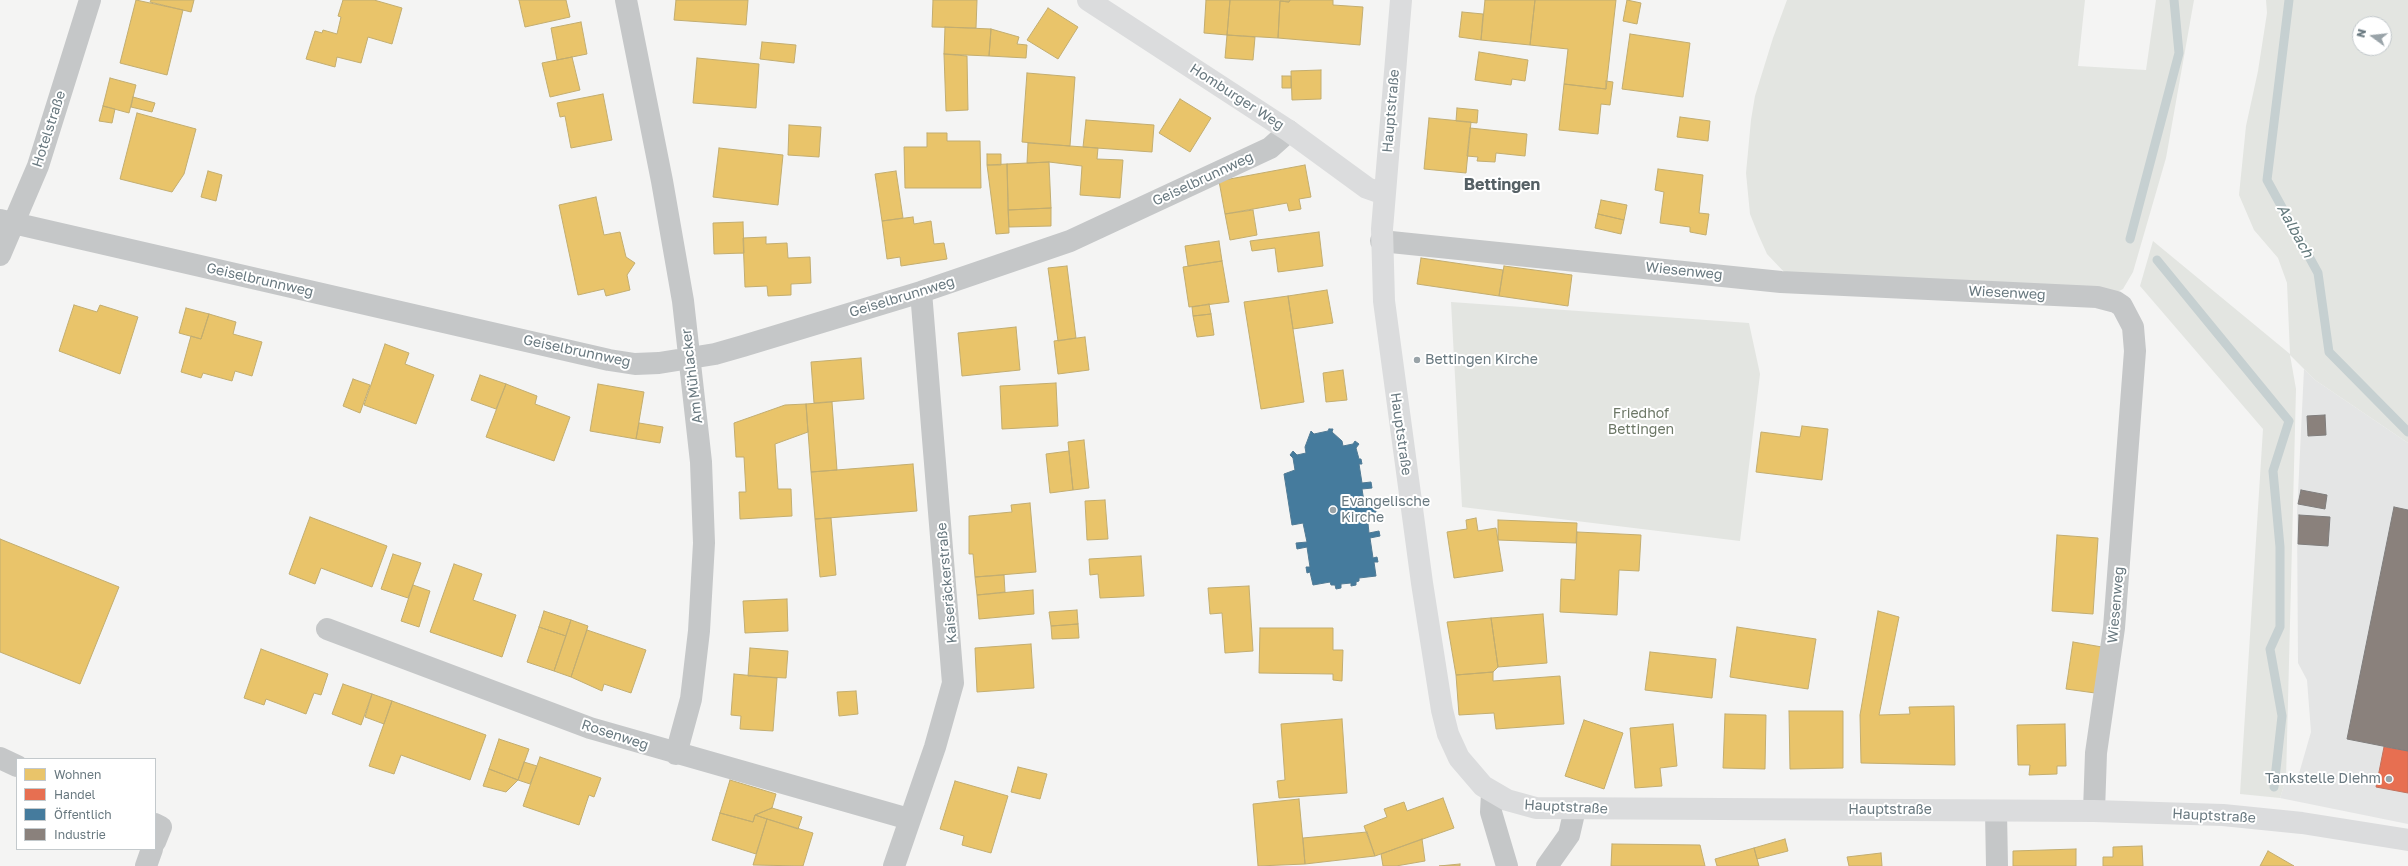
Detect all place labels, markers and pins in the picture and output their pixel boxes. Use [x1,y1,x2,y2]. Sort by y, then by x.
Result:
place label: Bettingen Kirche [1425,352,1538,368]
marker: Bettingen Kirche [1412,355,1422,365]
place label: Evangelische Kirche [1341,494,1430,526]
marker: Evangelische Kirche [1328,505,1338,515]
place label: Tankstelle Diehm [2265,771,2381,787]
marker: Tankstelle Diehm [2384,774,2394,784]

